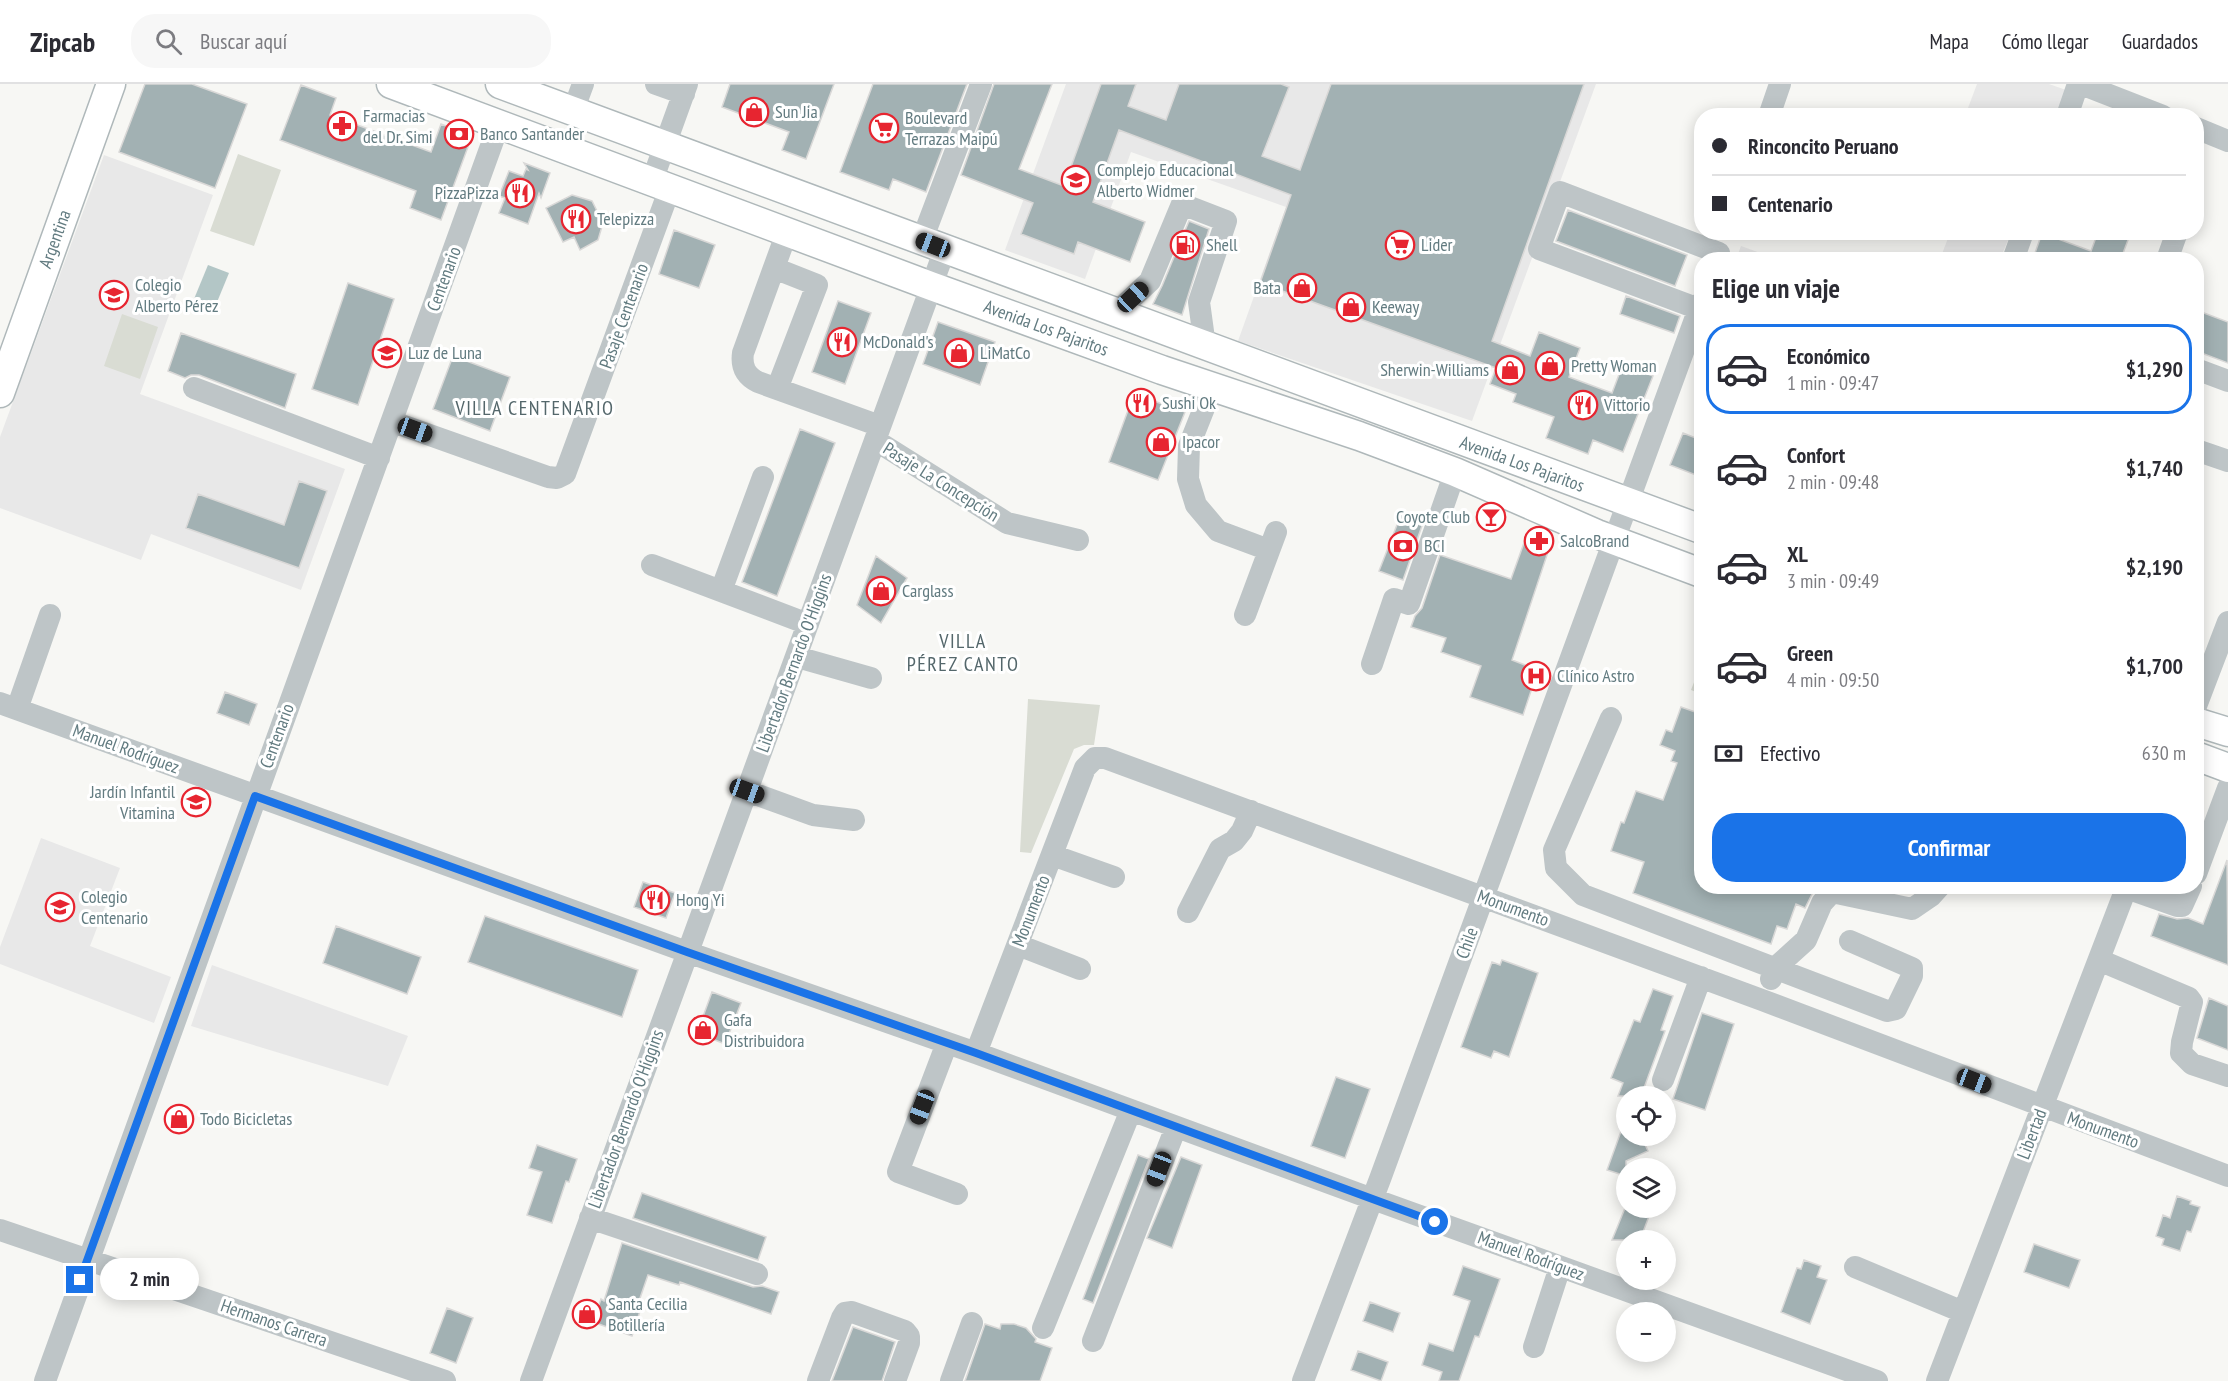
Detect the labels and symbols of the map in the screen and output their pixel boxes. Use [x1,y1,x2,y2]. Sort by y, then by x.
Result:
shop icon: Sun Jia [738,96,770,128]
place label: Sun Jia [775,100,818,123]
place label: Farmacias del Dr. Simi [363,104,433,148]
place label: Boulevard Terrazas Maipú [905,106,997,150]
pharmacy icon: Farmacias del Dr. Simi [326,110,358,142]
supermarket icon: Boulevard Terrazas Maipú [868,112,900,144]
bank icon: Banco Santander [443,118,475,150]
place label: Banco Santander [480,122,584,145]
place label: Complejo Educacional Alberto Widmer [1097,158,1234,202]
school or university icon: Complejo Educacional Alberto Widmer [1060,164,1092,196]
restaurant icon: PizzaPizza [504,177,536,209]
place label: PizzaPizza [435,181,499,204]
restaurant icon: Telepizza [560,203,592,235]
street label: Argentina [33,206,76,271]
place label: Telepizza [597,207,654,230]
fuel station icon: Shell [1169,229,1201,261]
supermarket icon: Lider [1384,229,1416,261]
car [913,230,953,260]
place label: Shell [1206,233,1238,256]
place label: Lider [1421,233,1453,256]
street label: Centenario [421,243,466,314]
street label: Pasaje Centenario [594,260,653,372]
shop icon: Bata [1286,272,1318,304]
place label: Colegio Alberto Pérez [135,273,218,317]
place label: Bata [1253,276,1281,299]
car [1114,278,1152,316]
school or university icon: Colegio Alberto Pérez [98,279,130,311]
shop icon: Keeway [1335,291,1367,323]
street label: Avenida Los Pajaritos [981,294,1112,361]
place label: Keeway [1372,295,1420,318]
restaurant icon: McDonald's [826,326,858,358]
place label: McDonald's [863,330,934,353]
school or university icon: Luz de Luna [371,337,403,369]
shop icon: LiMatCo [943,337,975,369]
place label: Luz de Luna [408,341,482,364]
place label: LiMatCo [980,341,1031,364]
shop icon: Pretty Woman [1534,350,1566,382]
shop icon: Sherwin-Williams [1494,354,1526,386]
place label: Pretty Woman [1571,354,1657,377]
place label: Sherwin-Williams [1380,358,1489,381]
restaurant icon: Sushi Ok [1125,387,1157,419]
restaurant icon: Vittorio [1567,389,1599,421]
place label: Sushi Ok [1162,391,1216,414]
place label: Vittorio [1603,393,1651,416]
district label: VILLA CENTENARIO [454,395,615,421]
car [395,415,435,445]
shop icon: Ipacor [1145,426,1177,458]
place label: Ipacor [1182,430,1220,453]
street label: Avenida Los Pajaritos [1457,430,1588,497]
street label: Pasaje La Concepción [879,437,1003,526]
bar icon: Coyote Club [1475,501,1507,533]
place label: Coyote Club [1396,505,1470,528]
pharmacy icon: SalcoBrand [1523,525,1555,557]
place label: SalcoBrand [1560,529,1629,552]
bank icon: BCI [1387,530,1419,562]
place label: BCI [1424,534,1445,557]
street label: Libertador Bernardo O'Higgins [751,570,837,755]
shop icon: Carglass [865,575,897,607]
place label: Carglass [902,579,953,602]
district label: VILLA PÉREZ CANTO [907,628,1019,677]
hospital icon: Clínico Astro [1520,660,1552,692]
place label: Clínico Astro [1557,664,1635,687]
street label: Centenario [254,700,299,771]
street label: Manuel Rodríguez [70,719,183,778]
car [727,776,767,806]
place label: Jardín Infantil Vitamina [89,780,176,824]
school or university icon: Jardín Infantil Vitamina [180,786,212,818]
street label: Monumento [1006,872,1055,950]
restaurant icon: Hong Yi [639,884,671,916]
street label: Monumento [1474,884,1552,931]
place label: Colegio Centenario [81,885,148,929]
place label: Hong Yi [676,888,725,911]
school or university icon: Colegio Centenario [44,891,76,923]
street label: Chile [1450,924,1483,962]
place label: Gafa Distribuidora [724,1008,804,1052]
shop icon: Gafa Distribuidora [687,1014,719,1046]
street label: Libertador Bernardo O'Higgins [583,1026,669,1211]
car [1954,1066,1994,1096]
car [907,1087,937,1127]
shop icon: Todo Bicicletas [163,1103,195,1135]
street label: Libertad [2011,1105,2052,1162]
street label: Monumento [2064,1106,2142,1153]
place label: Todo Bicicletas [200,1107,292,1130]
car [1144,1149,1174,1189]
route start [1421,1208,1448,1235]
street label: Manuel Rodríguez [1475,1226,1588,1285]
callout: 2 min [101,1259,200,1301]
route end [66,1266,93,1293]
place label: Santa Cecilia Botillería [608,1292,687,1336]
street label: Hermanos Carrera [218,1294,330,1351]
shop icon: Santa Cecilia Botillería [571,1298,603,1330]

